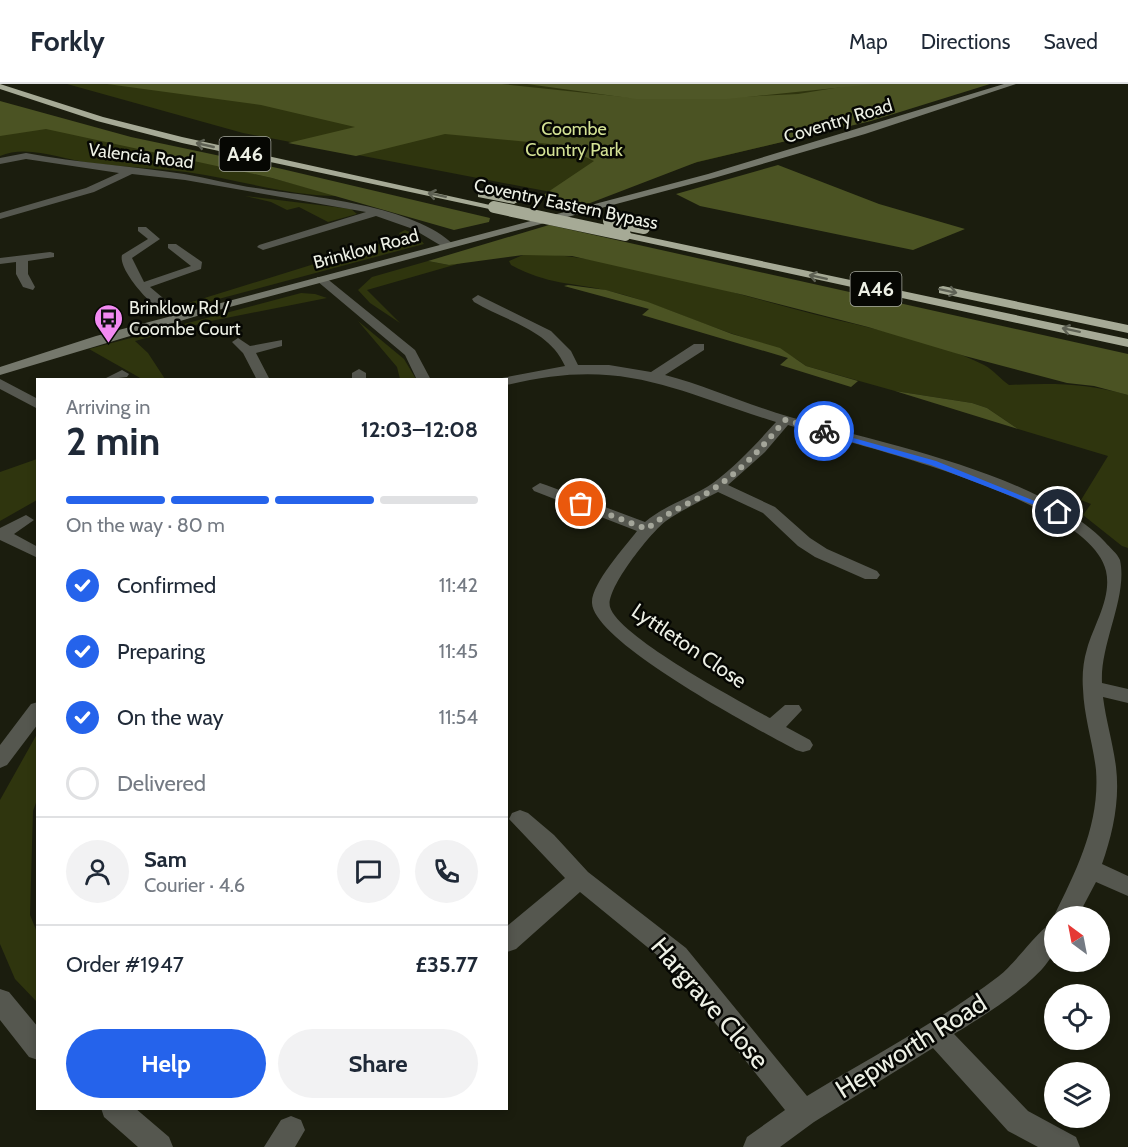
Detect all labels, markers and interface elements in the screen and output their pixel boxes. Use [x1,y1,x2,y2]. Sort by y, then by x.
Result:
text: Forkly [30,24,105,58]
text: Map [849,29,888,54]
text: Directions [921,29,1010,54]
text: Saved [1043,29,1098,54]
street label: Coventry Road [781,94,895,148]
park label: Coombe Country Park [525,118,624,161]
road number: A46 [220,137,270,171]
street label: Valencia Road [87,139,195,173]
one-way arrow [196,139,215,150]
street label: Coventry Eastern Bypass [472,174,660,234]
one-way arrow [427,189,447,200]
street label: Brinklow Road [311,224,421,274]
one-way arrow [809,271,829,282]
road number: A46 [850,272,902,306]
one-way arrow [938,286,957,298]
place label: Brinklow Rd / Coombe Court [129,297,241,340]
bus stop icon: Brinklow Rd / Coombe Court [92,302,124,344]
one-way arrow [1062,324,1081,336]
text: Arriving in [66,395,150,419]
courier [794,401,854,461]
icon: bike [808,415,841,448]
text: 12:03–12:08 [361,416,478,443]
text: 2 min [66,417,160,465]
pin [555,478,606,529]
pin [1032,486,1083,537]
icon: bag [564,487,597,520]
icon: home [1041,495,1074,528]
text: On the way · 80 m [66,513,225,537]
icon: check [66,569,99,602]
text: Confirmed [117,572,216,599]
text: 11:42 [439,573,478,597]
street label: Lyttleton Close [627,598,752,693]
icon: check [66,635,99,668]
text: Preparing [117,638,205,665]
text: 11:45 [438,639,478,663]
icon: check [66,701,99,734]
text: On the way [117,704,224,731]
text: 11:54 [438,705,478,729]
text: Delivered [117,770,206,797]
button: person [66,840,129,903]
button: chat [337,840,400,903]
button: phone [415,840,478,903]
text: Sam [144,846,187,873]
text: Courier · 4.6 [144,873,245,897]
north arrow [1044,906,1110,972]
map controls [1044,906,1110,1128]
street label: Hargrave Close [644,931,776,1075]
text: Order #1947 [66,951,184,978]
text: £35.77 [416,951,478,978]
button: locate [1044,984,1110,1050]
street label: Hepworth Road [830,987,992,1105]
button: Help [66,1029,266,1098]
button: Share [278,1029,478,1098]
button: layers [1044,1062,1110,1128]

